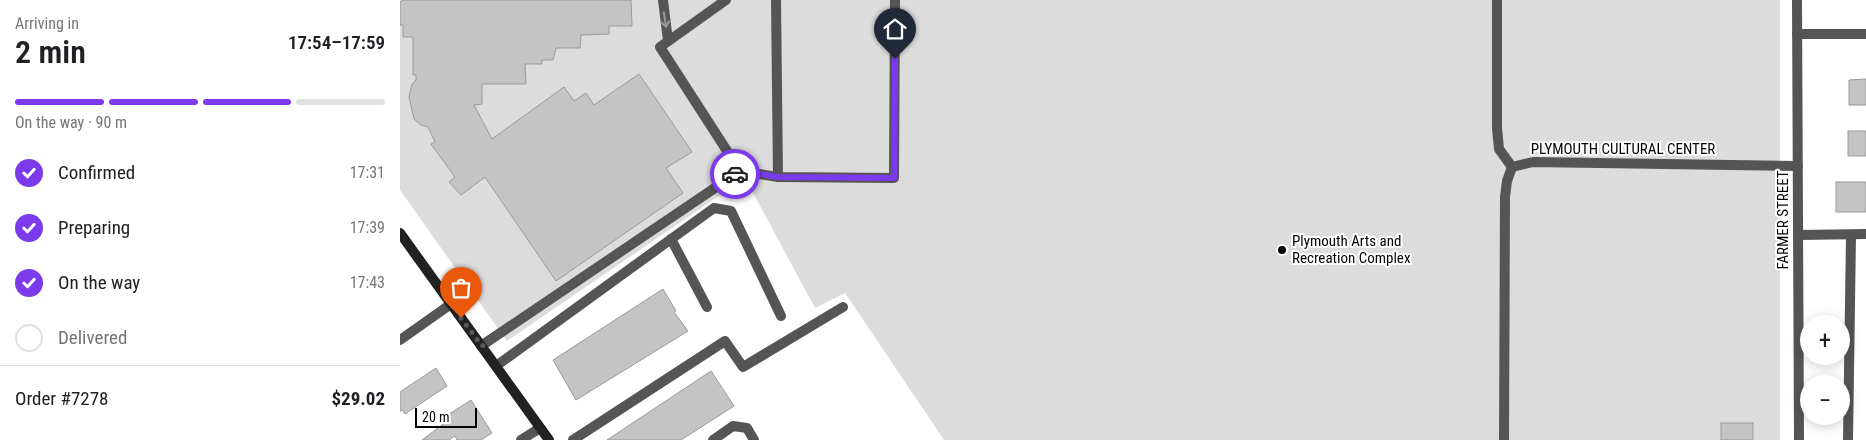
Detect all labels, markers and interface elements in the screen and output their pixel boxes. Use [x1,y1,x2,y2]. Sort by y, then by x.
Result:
pin [874,8,916,59]
one-way arrow [660,12,670,28]
text: Arriving in [15,14,79,33]
icon: home [881,15,909,43]
text: 17:54–17:59 [288,31,385,54]
text: 2 min [15,33,86,71]
text: On the way · 90 m [15,113,127,132]
street label: PLYMOUTH CULTURAL CENTER [1531,140,1715,158]
courier [710,149,760,199]
icon: check [15,159,43,187]
icon: car [721,160,749,188]
text: Confirmed [58,161,135,184]
text: 17:31 [350,163,385,182]
street label: FARMER STREET [1774,170,1792,270]
icon: check [15,214,43,242]
text: Preparing [58,216,130,239]
text: 17:39 [350,218,385,237]
place label: Plymouth Arts and Recreation Complex [1292,232,1411,267]
marker: Plymouth Arts and Recreation Complex [1276,244,1288,256]
pin [440,267,482,318]
icon: check [15,269,43,297]
text: On the way [58,271,140,294]
text: 17:43 [350,273,385,292]
icon: bag [447,274,475,302]
map controls [1800,315,1850,425]
button: + [1800,315,1850,365]
text: Delivered [58,326,127,349]
button: − [1800,375,1850,425]
text: Order #7278 [15,387,108,410]
text: $29.02 [331,387,385,410]
scale bar [415,405,478,428]
text: 20 m [422,409,450,425]

